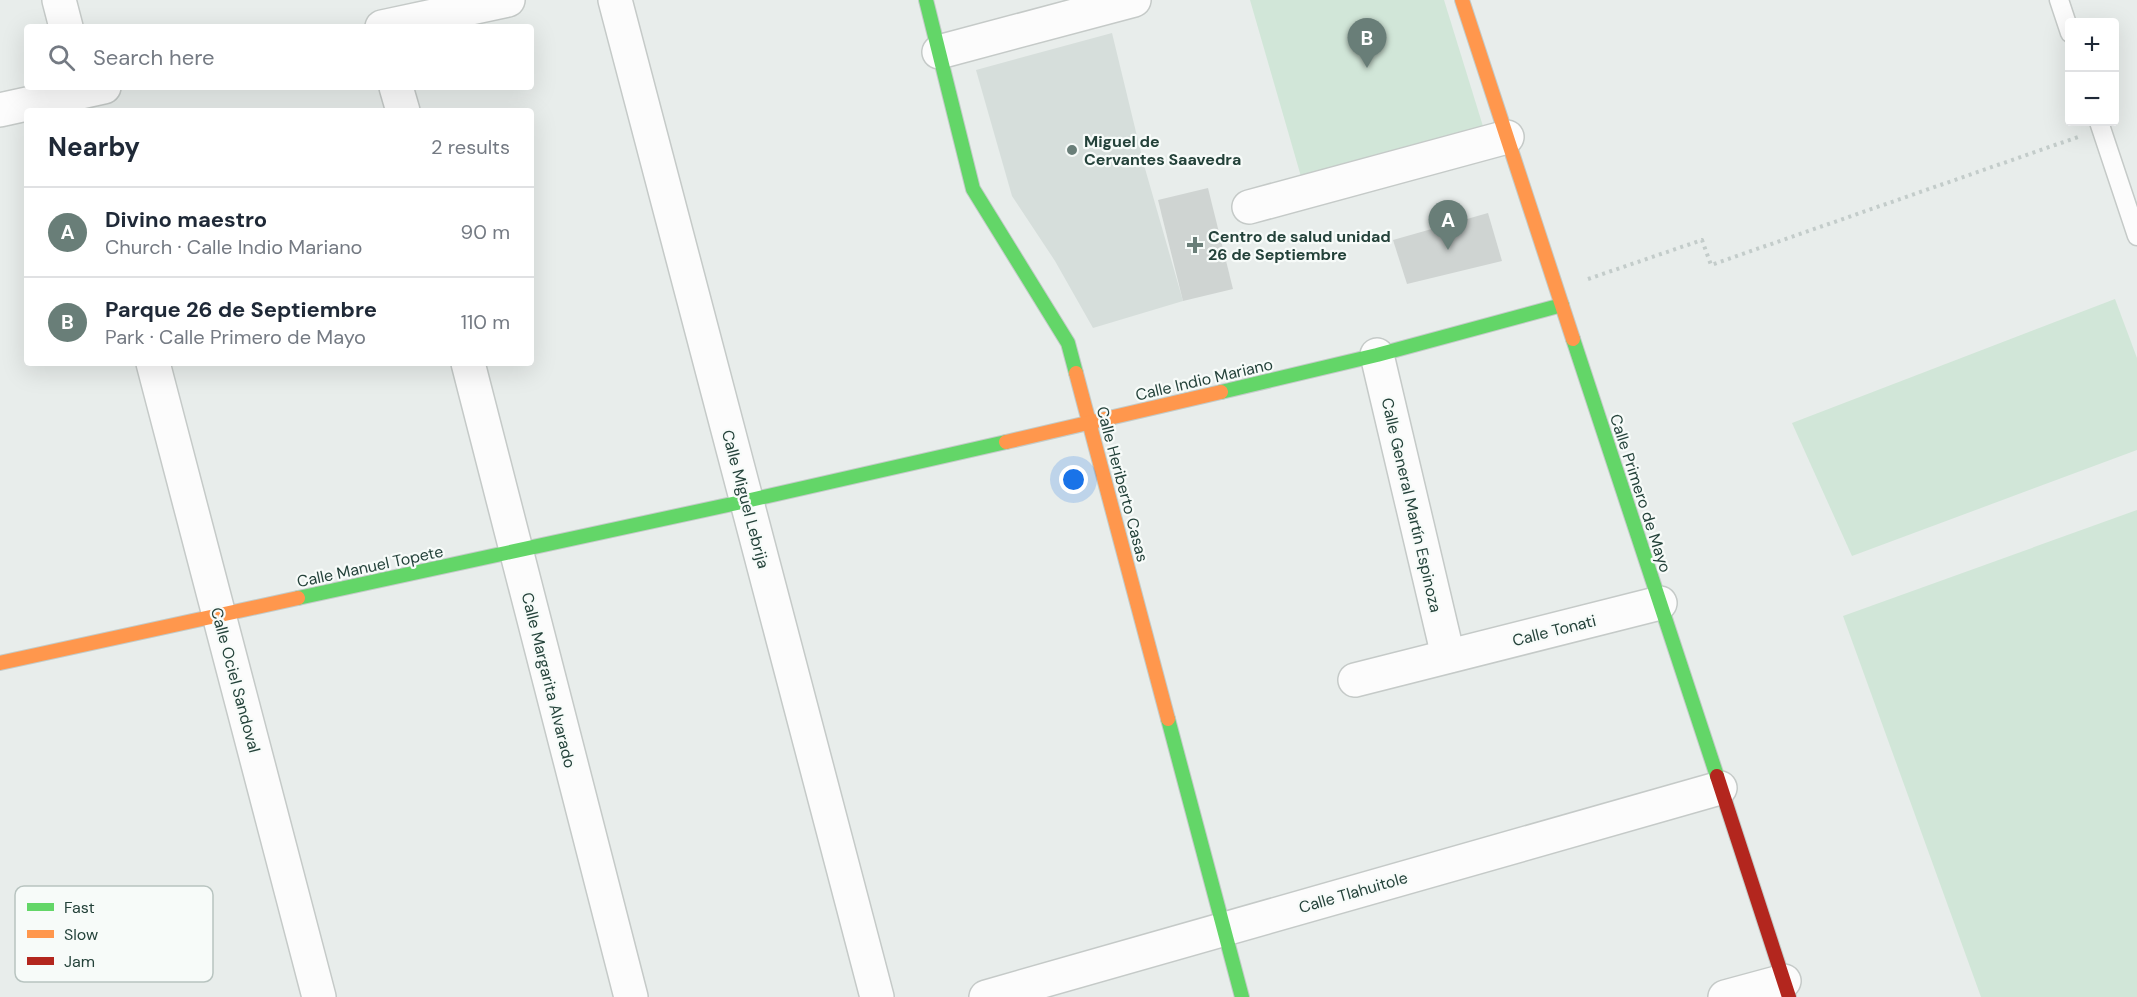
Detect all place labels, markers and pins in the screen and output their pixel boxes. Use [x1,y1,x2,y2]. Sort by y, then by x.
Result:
pin: B [1348,19,1386,68]
place label: Miguel de Cervantes Saavedra [1084,131,1241,170]
marker: Miguel de Cervantes Saavedra [1065,143,1079,157]
pin: A [1428,200,1468,250]
place label: Centro de salud unidad 26 de Septiembre [1208,226,1391,265]
marker: Centro de salud unidad 26 de Septiembre [1186,236,1204,254]

